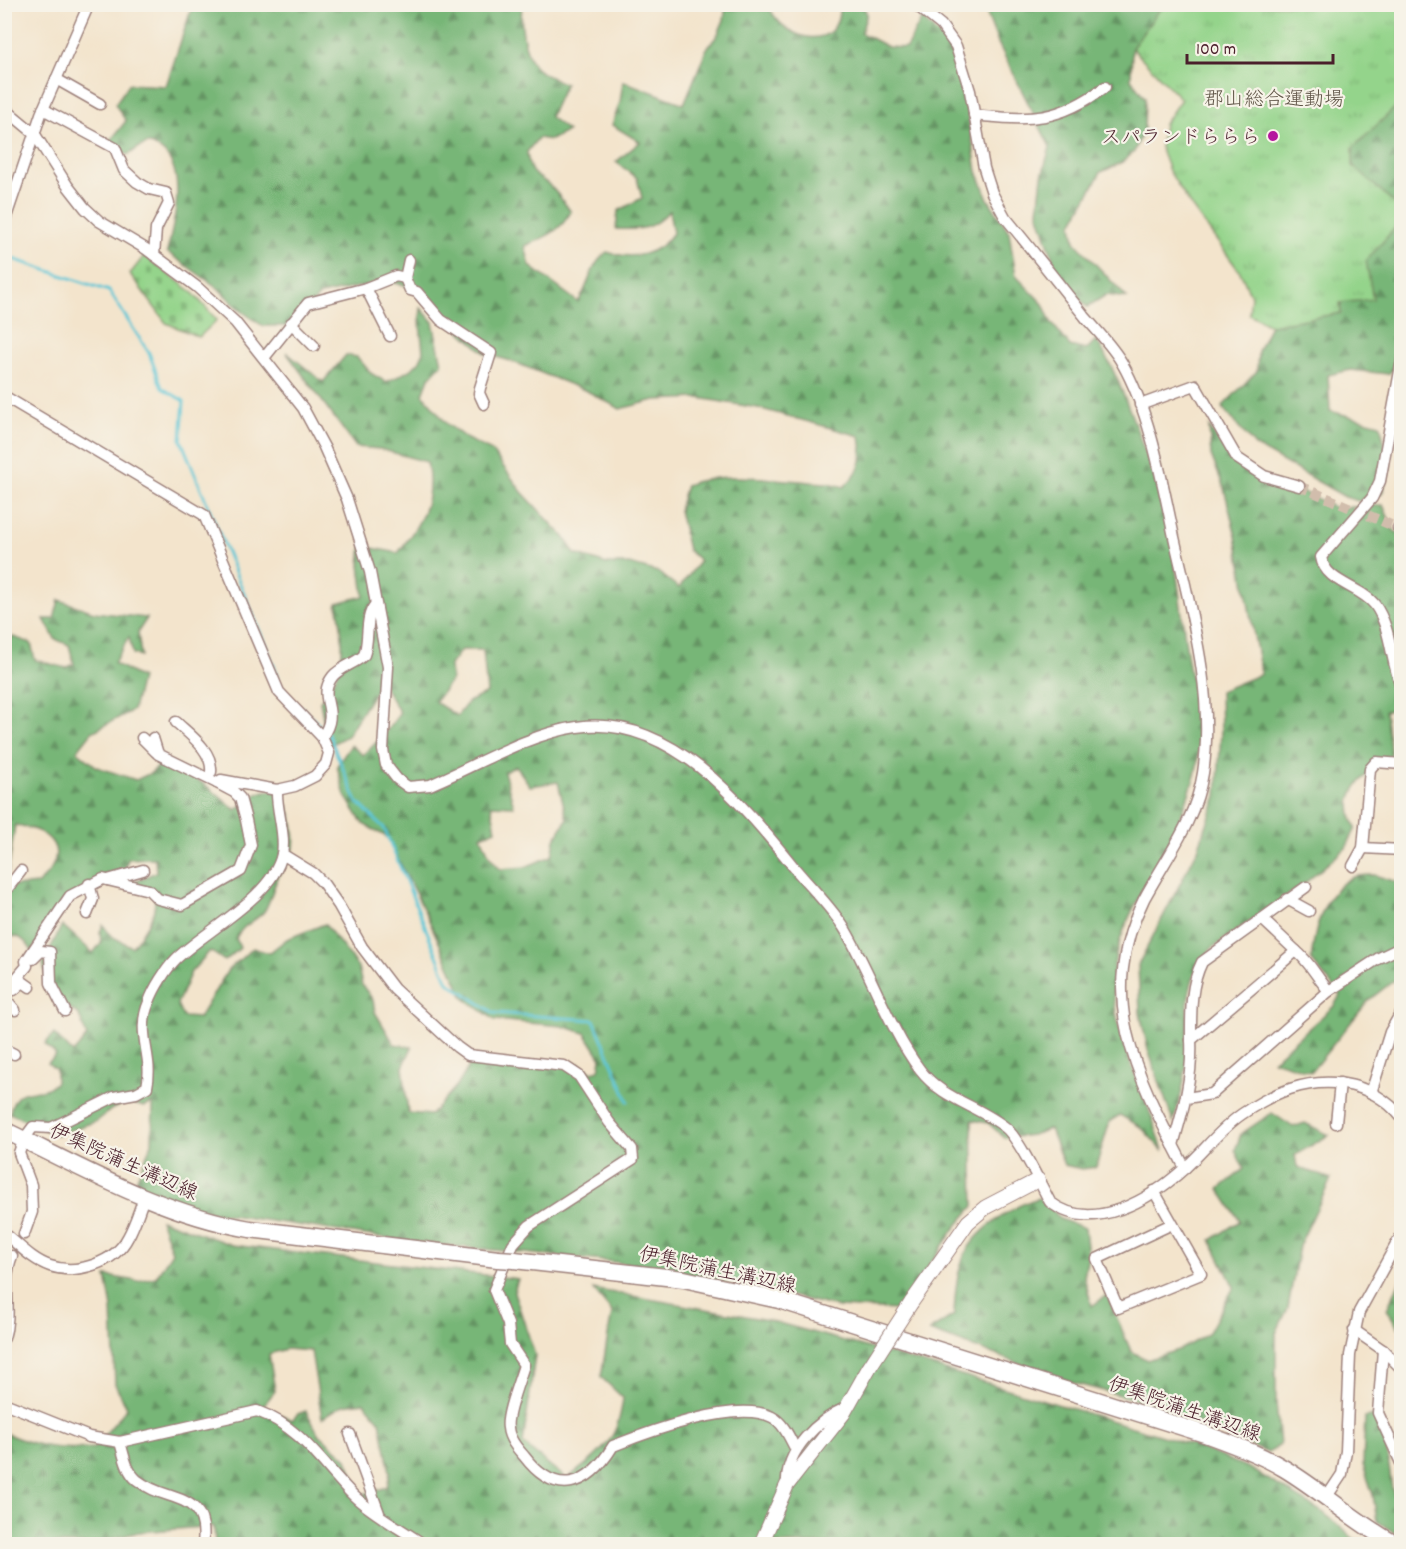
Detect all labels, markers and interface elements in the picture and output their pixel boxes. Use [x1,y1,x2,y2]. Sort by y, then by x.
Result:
scale bar [1187,27,1332,65]
text: 100 m [1196,38,1236,63]
park label: 郡山総合運動場 [1204,87,1344,115]
place label: スパランドららら [1101,125,1261,153]
marker: スパランドららら [1266,129,1280,143]
street label: 伊集院蒲生溝辺線 [44,1118,202,1209]
street label: 伊集院蒲生溝辺線 [636,1242,799,1302]
street label: 伊集院蒲生溝辺線 [1104,1372,1264,1450]

